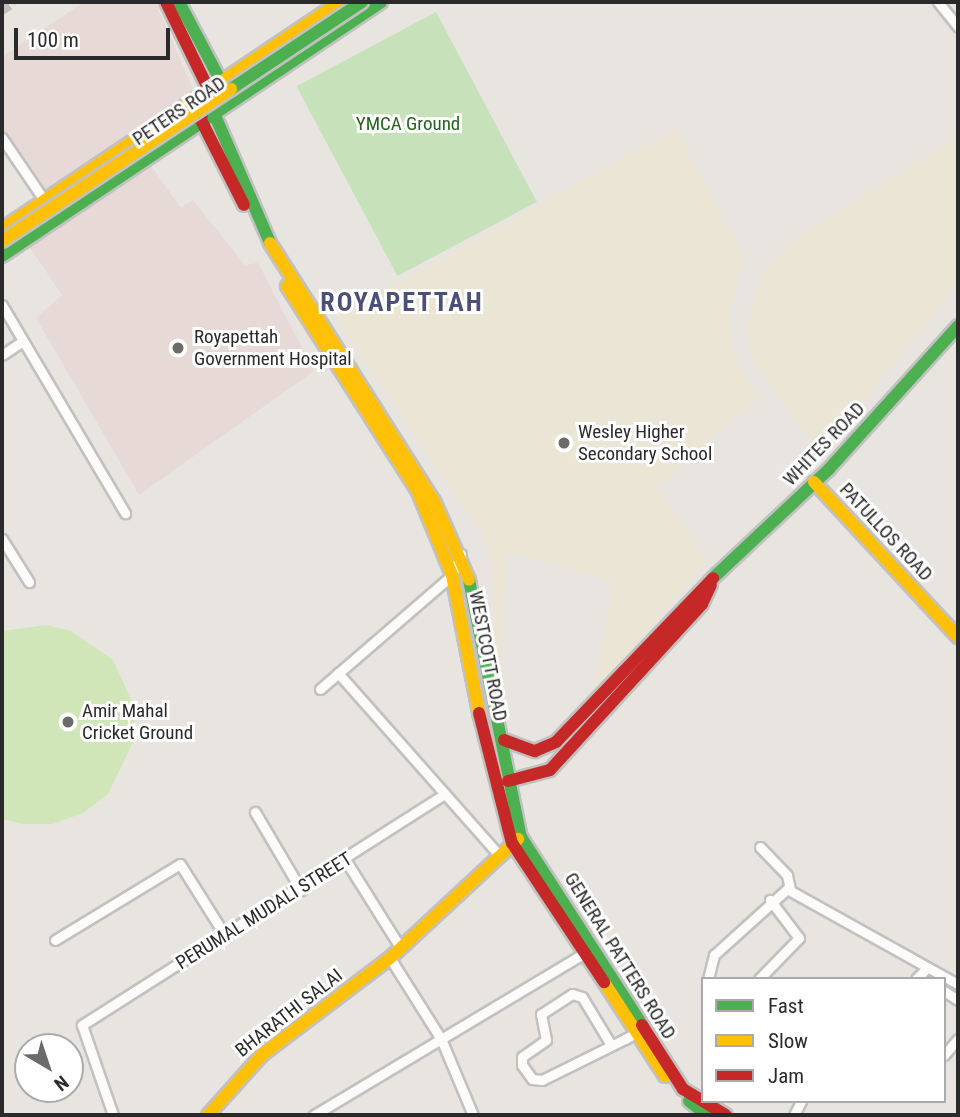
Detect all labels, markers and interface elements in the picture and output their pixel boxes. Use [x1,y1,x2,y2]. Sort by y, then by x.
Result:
scale bar [18,14,173,58]
text: 100 m [27,28,79,52]
street label: PETERS ROAD [128,72,230,150]
park label: YMCA Ground [356,113,460,135]
district label: ROYAPETTAH [322,287,482,319]
place label: Royapettah Government Hospital [194,326,352,370]
marker: Royapettah Government Hospital [168,338,188,358]
street label: WHITES ROAD [778,397,870,491]
place label: Wesley Higher Secondary School [578,421,712,465]
marker: Wesley Higher Secondary School [556,435,572,451]
street label: PATULLOS ROAD [835,478,937,586]
street label: WESTCOTT ROAD [464,589,512,723]
place label: Amir Mahal Cricket Ground [82,700,193,744]
marker: Amir Mahal Cricket Ground [60,714,76,730]
street label: PERUMAL MUDALI STREET [172,848,356,974]
street label: GENERAL PATTERS ROAD [559,868,681,1044]
street label: BHARATHI SALAI [231,964,347,1062]
legend [701,977,946,1103]
text: Fast [768,994,804,1018]
text: Slow [768,1029,808,1053]
north arrow [14,1033,84,1103]
text: Jam [768,1064,804,1088]
text: N [50,1071,73,1096]

